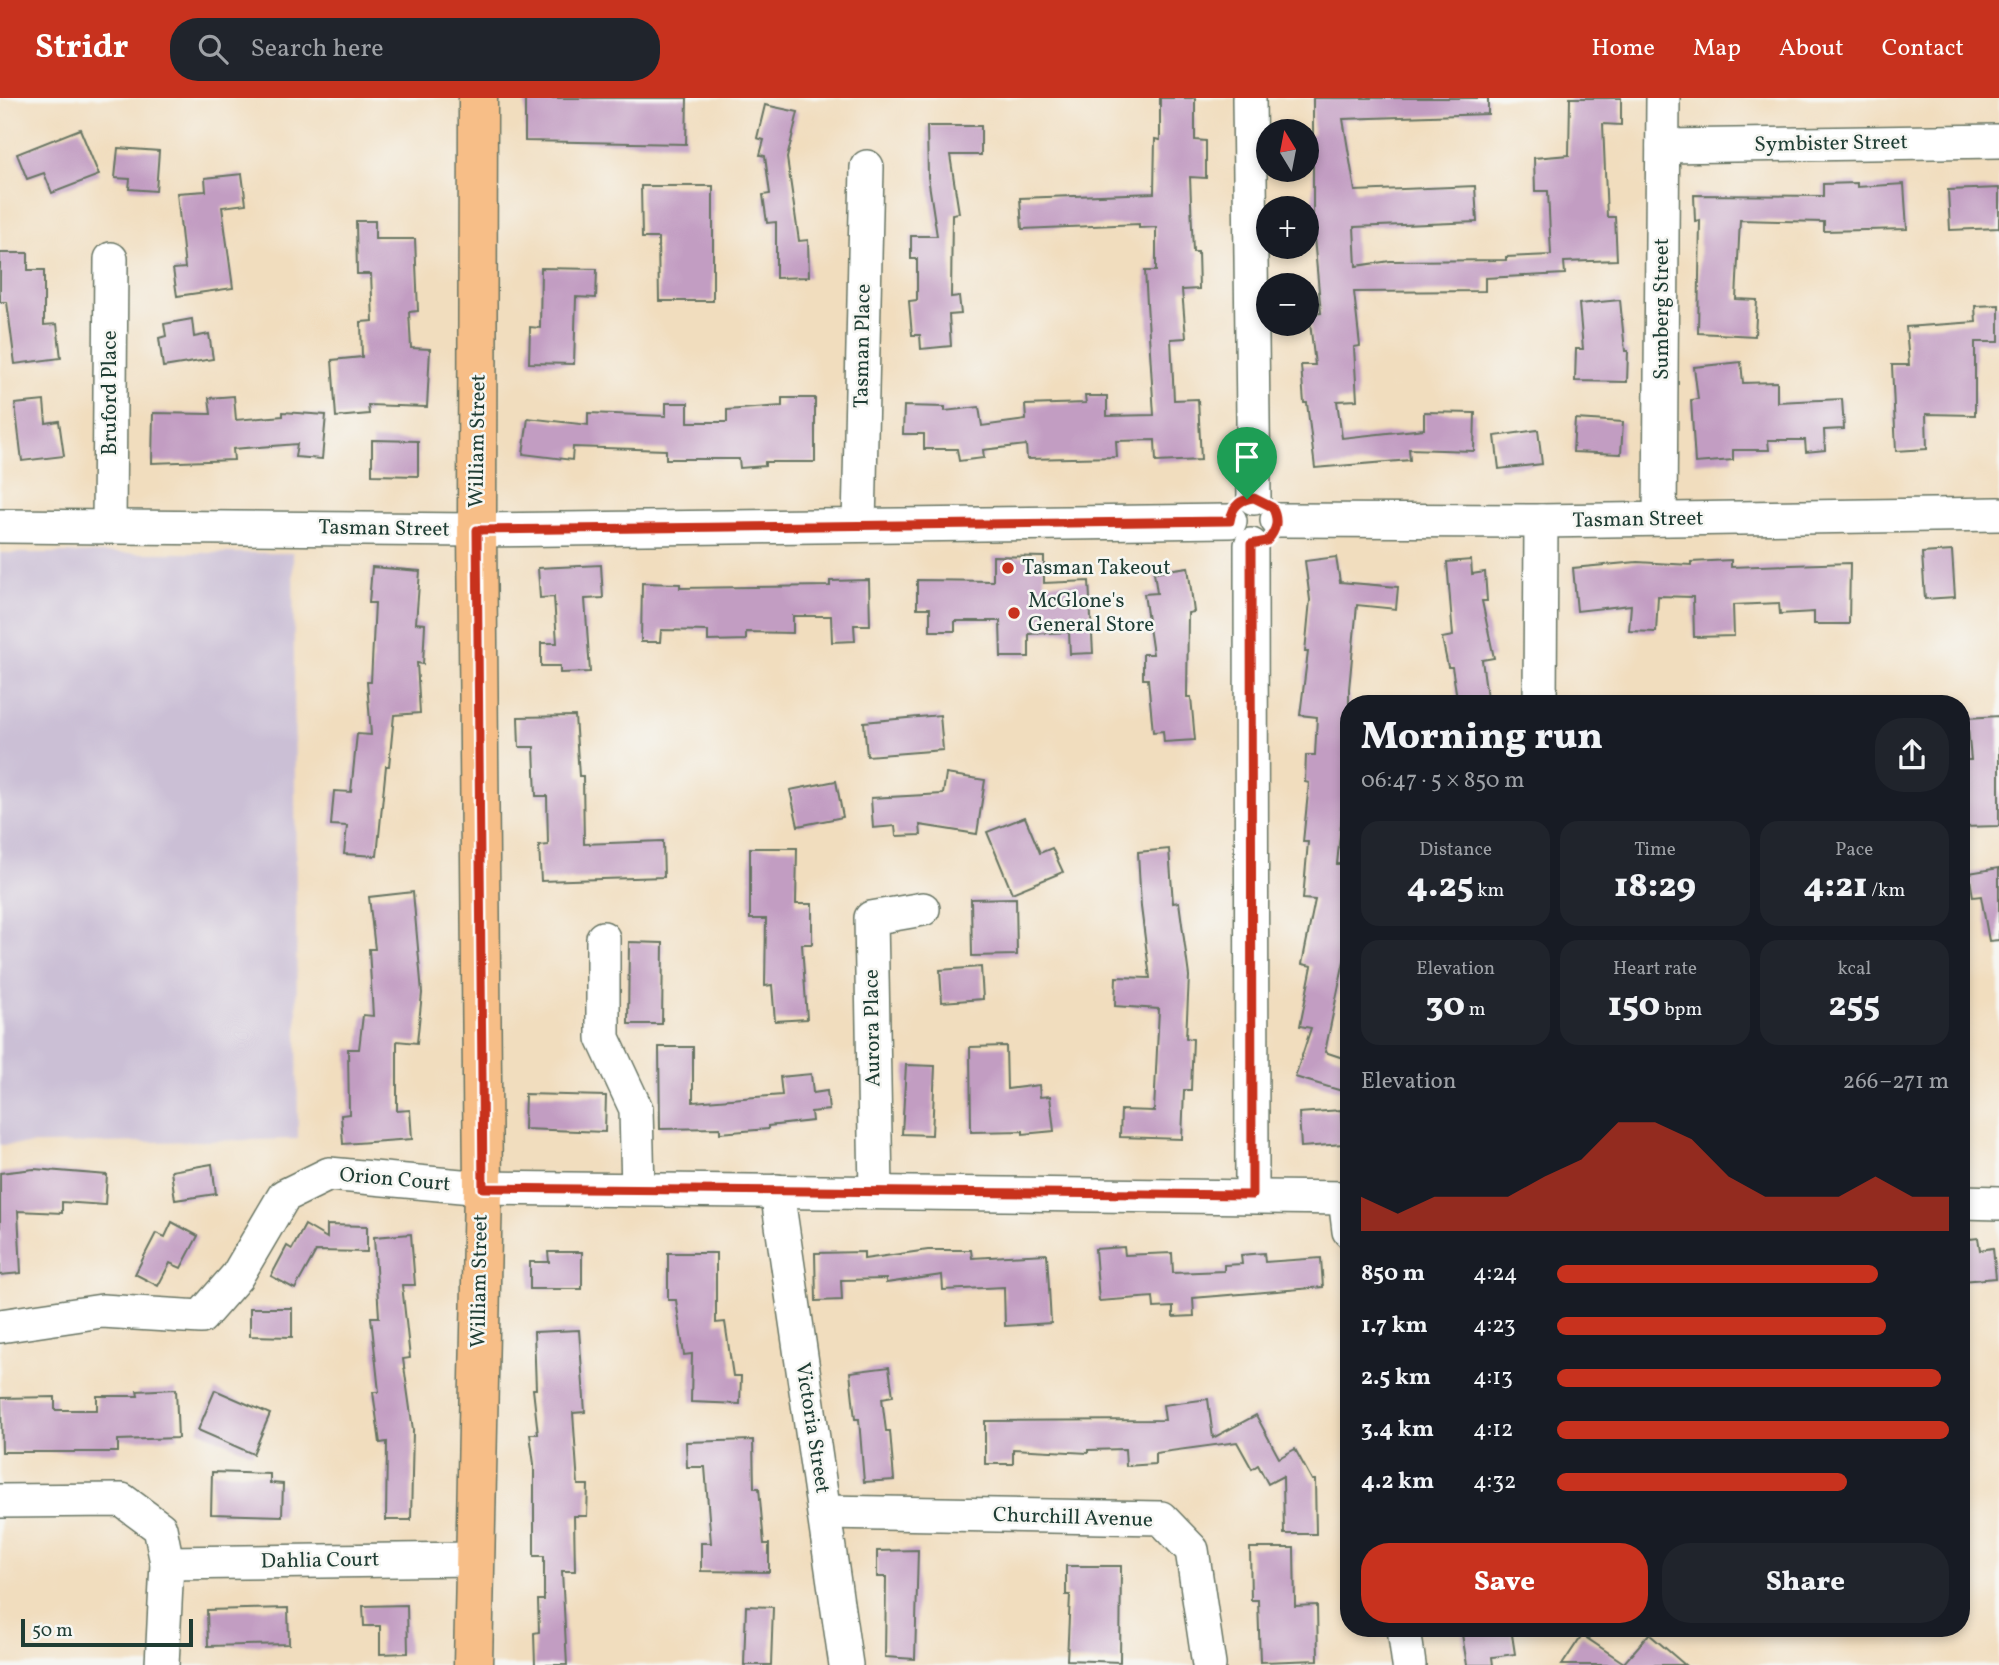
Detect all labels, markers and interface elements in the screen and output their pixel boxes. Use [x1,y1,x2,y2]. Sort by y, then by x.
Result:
search box [170,18,660,81]
text: Stridr [35,26,128,72]
icon: search [194,30,232,68]
text: Search here [250,31,384,67]
text: Home [1591,32,1655,66]
text: Map [1693,32,1741,66]
text: About [1779,32,1844,66]
text: Contact [1882,32,1964,66]
north arrow [1256,119,1320,182]
map controls [1256,119,1319,336]
street label: Symbister Street [1754,128,1908,160]
button: + [1256,196,1319,259]
street label: Sumberg Street [1648,238,1677,380]
button: − [1256,273,1319,336]
street label: Tasman Place [847,283,879,409]
street label: Bruford Place [96,330,125,456]
street label: William Street [462,374,494,508]
pin [1217,427,1277,499]
icon: arrive [1228,438,1266,476]
street label: Tasman Street [1572,504,1704,536]
street label: Tasman Street [318,513,450,545]
place label: Tasman Takeout [1022,554,1171,583]
marker: Tasman Takeout [1000,560,1016,576]
place label: McGlone's General Store [1028,587,1154,640]
marker: McGlone's General Store [1006,605,1022,621]
text: Morning run [1361,712,1603,765]
button: share [1875,718,1949,792]
text: 06:47 · 5 × 850 m [1361,765,1525,797]
text: Distance [1419,837,1492,863]
text: Time [1634,837,1676,863]
text: Pace [1835,837,1873,863]
text: 4.25 [1407,863,1473,911]
text: 18:29 [1614,863,1696,911]
text: 4:21 [1803,863,1867,911]
text: km [1473,878,1504,904]
text: /km [1867,878,1905,904]
text: Elevation [1416,956,1495,982]
text: Heart rate [1613,956,1697,982]
text: kcal [1837,956,1871,982]
street label: Aurora Place [857,969,889,1087]
text: 30 [1426,982,1465,1030]
text: 150 [1608,982,1660,1030]
text: 255 [1829,982,1880,1030]
text: m [1465,997,1486,1023]
text: bpm [1660,997,1702,1023]
text: Elevation [1361,1066,1457,1098]
text: 266–271 m [1843,1066,1949,1098]
street label: Orion Court [338,1161,452,1199]
street label: William Street [464,1214,496,1348]
text: 850 m [1361,1258,1425,1290]
text: 4:24 [1473,1258,1518,1290]
text: 1.7 km [1361,1310,1428,1342]
text: 4:23 [1473,1310,1516,1342]
street label: Victoria Street [787,1360,837,1496]
text: 2.5 km [1361,1362,1431,1394]
text: 4:13 [1473,1362,1513,1394]
text: 3.4 km [1361,1414,1434,1446]
text: 4:12 [1473,1414,1513,1446]
text: 4.2 km [1361,1466,1434,1498]
text: 4:32 [1473,1466,1516,1498]
street label: Churchill Avenue [993,1501,1154,1535]
button: Save [1361,1543,1648,1623]
button: Share [1662,1543,1949,1623]
street label: Dahlia Court [261,1545,379,1577]
scale bar [21,1616,192,1648]
text: 50 m [32,1618,73,1644]

